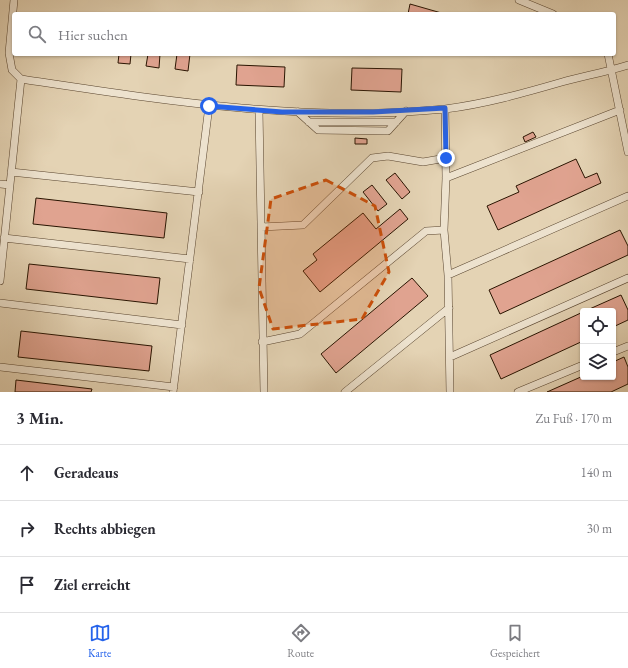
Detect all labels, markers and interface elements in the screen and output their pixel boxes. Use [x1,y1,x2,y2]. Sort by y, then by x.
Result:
search box [12,12,616,56]
icon: search [26,23,48,45]
text: Hier suchen [58,25,128,44]
route start [200,97,218,115]
route end [437,149,455,167]
map controls [580,308,616,380]
button: locate [580,308,616,344]
button: layers [580,344,616,380]
text: 3 Min. [16,407,63,429]
text: Zu Fuß · 170 m [535,410,612,427]
icon: ahead [16,462,38,484]
text: Geradeaus [54,463,118,482]
text: 140 m [581,464,612,481]
icon: right [16,518,38,540]
text: Rechts abbiegen [54,519,156,538]
text: 30 m [587,520,612,537]
icon: arrive [16,574,38,596]
text: Ziel erreicht [54,575,130,594]
tab: Karte [88,622,111,660]
tab: Route [287,622,314,660]
tab: Gespeichert [490,622,540,660]

